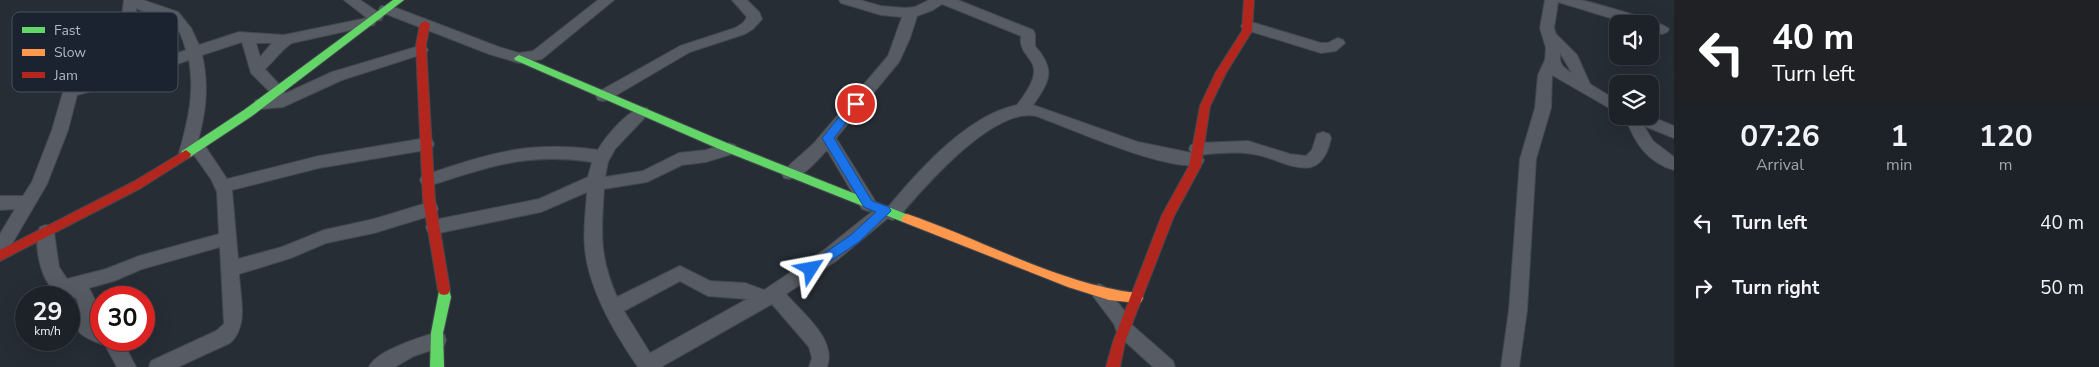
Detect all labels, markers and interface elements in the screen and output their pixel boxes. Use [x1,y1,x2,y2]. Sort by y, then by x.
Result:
legend [12,12,178,92]
text: 40 m [1772,14,1854,61]
map controls [1609,15,1659,125]
button: sound [1609,15,1659,65]
icon: left [1689,20,1754,85]
text: Fast [54,21,80,40]
text: Slow [54,43,86,62]
text: Turn left [1772,59,1855,89]
text: Jam [53,66,78,85]
button: layers [1609,75,1659,125]
pin [835,83,877,125]
icon: arrive [842,90,870,118]
text: 07:26 [1740,116,1820,157]
text: 1 [1890,116,1908,157]
text: 120 [1979,116,2033,157]
text: Arrival [1756,154,1804,176]
text: min [1886,154,1912,176]
text: m [1999,154,2013,176]
icon: left [1689,209,1717,237]
text: Turn left [1732,210,1807,236]
text: 40 m [2040,210,2084,236]
position arrow [784,242,836,294]
icon: right [1689,274,1717,302]
text: Turn right [1732,275,1819,301]
text: 50 m [2040,275,2084,301]
speed limit sign: 30 [90,286,155,351]
text: 29 [32,295,63,329]
text: km/h [34,323,61,339]

